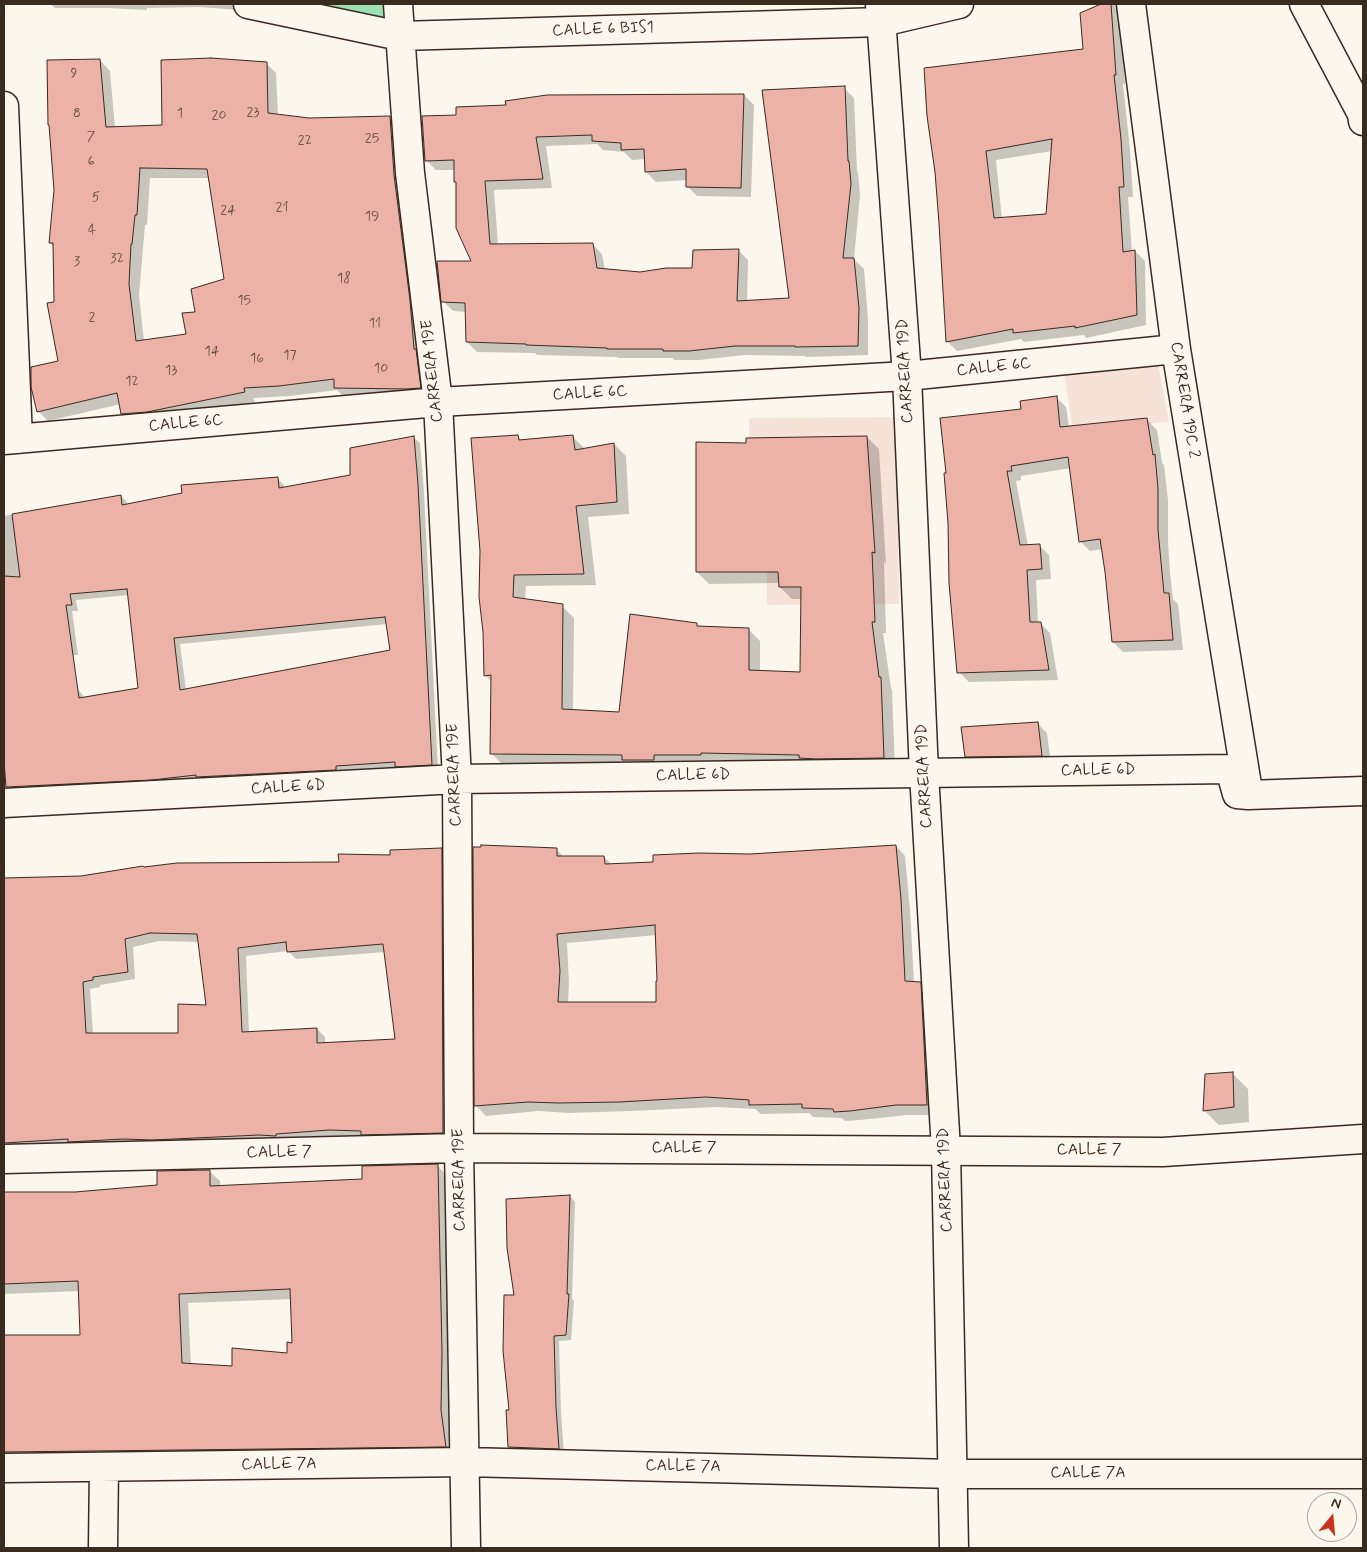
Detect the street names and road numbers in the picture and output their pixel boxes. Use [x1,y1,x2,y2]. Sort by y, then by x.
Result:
street label: CALLE 6 BIS1 [552,19,654,41]
street label: CARRERA 19D [894,318,918,424]
street label: CARRERA 19E [418,319,448,423]
street label: CARRERA 19C 2 [1165,340,1203,460]
street label: CALLE 6C [956,355,1032,381]
street label: CALLE 6C [552,382,628,406]
street label: CALLE 6C [148,411,224,437]
street label: CARRERA 19E [444,723,466,827]
street label: CARRERA 19D [913,723,937,829]
street label: CALLE 6D [1061,761,1135,781]
street label: CALLE 6D [656,766,730,786]
street label: CALLE 6D [250,776,326,800]
street label: CARRERA 19D [935,1127,957,1233]
street label: CARRERA 19E [450,1128,470,1232]
street label: CALLE 7 [651,1139,717,1159]
street label: CALLE 7 [1056,1141,1122,1161]
street label: CALLE 7 [246,1143,312,1163]
street label: CALLE 7A [241,1455,317,1475]
street label: CALLE 7A [645,1457,721,1477]
street label: CALLE 7A [1050,1464,1126,1484]

